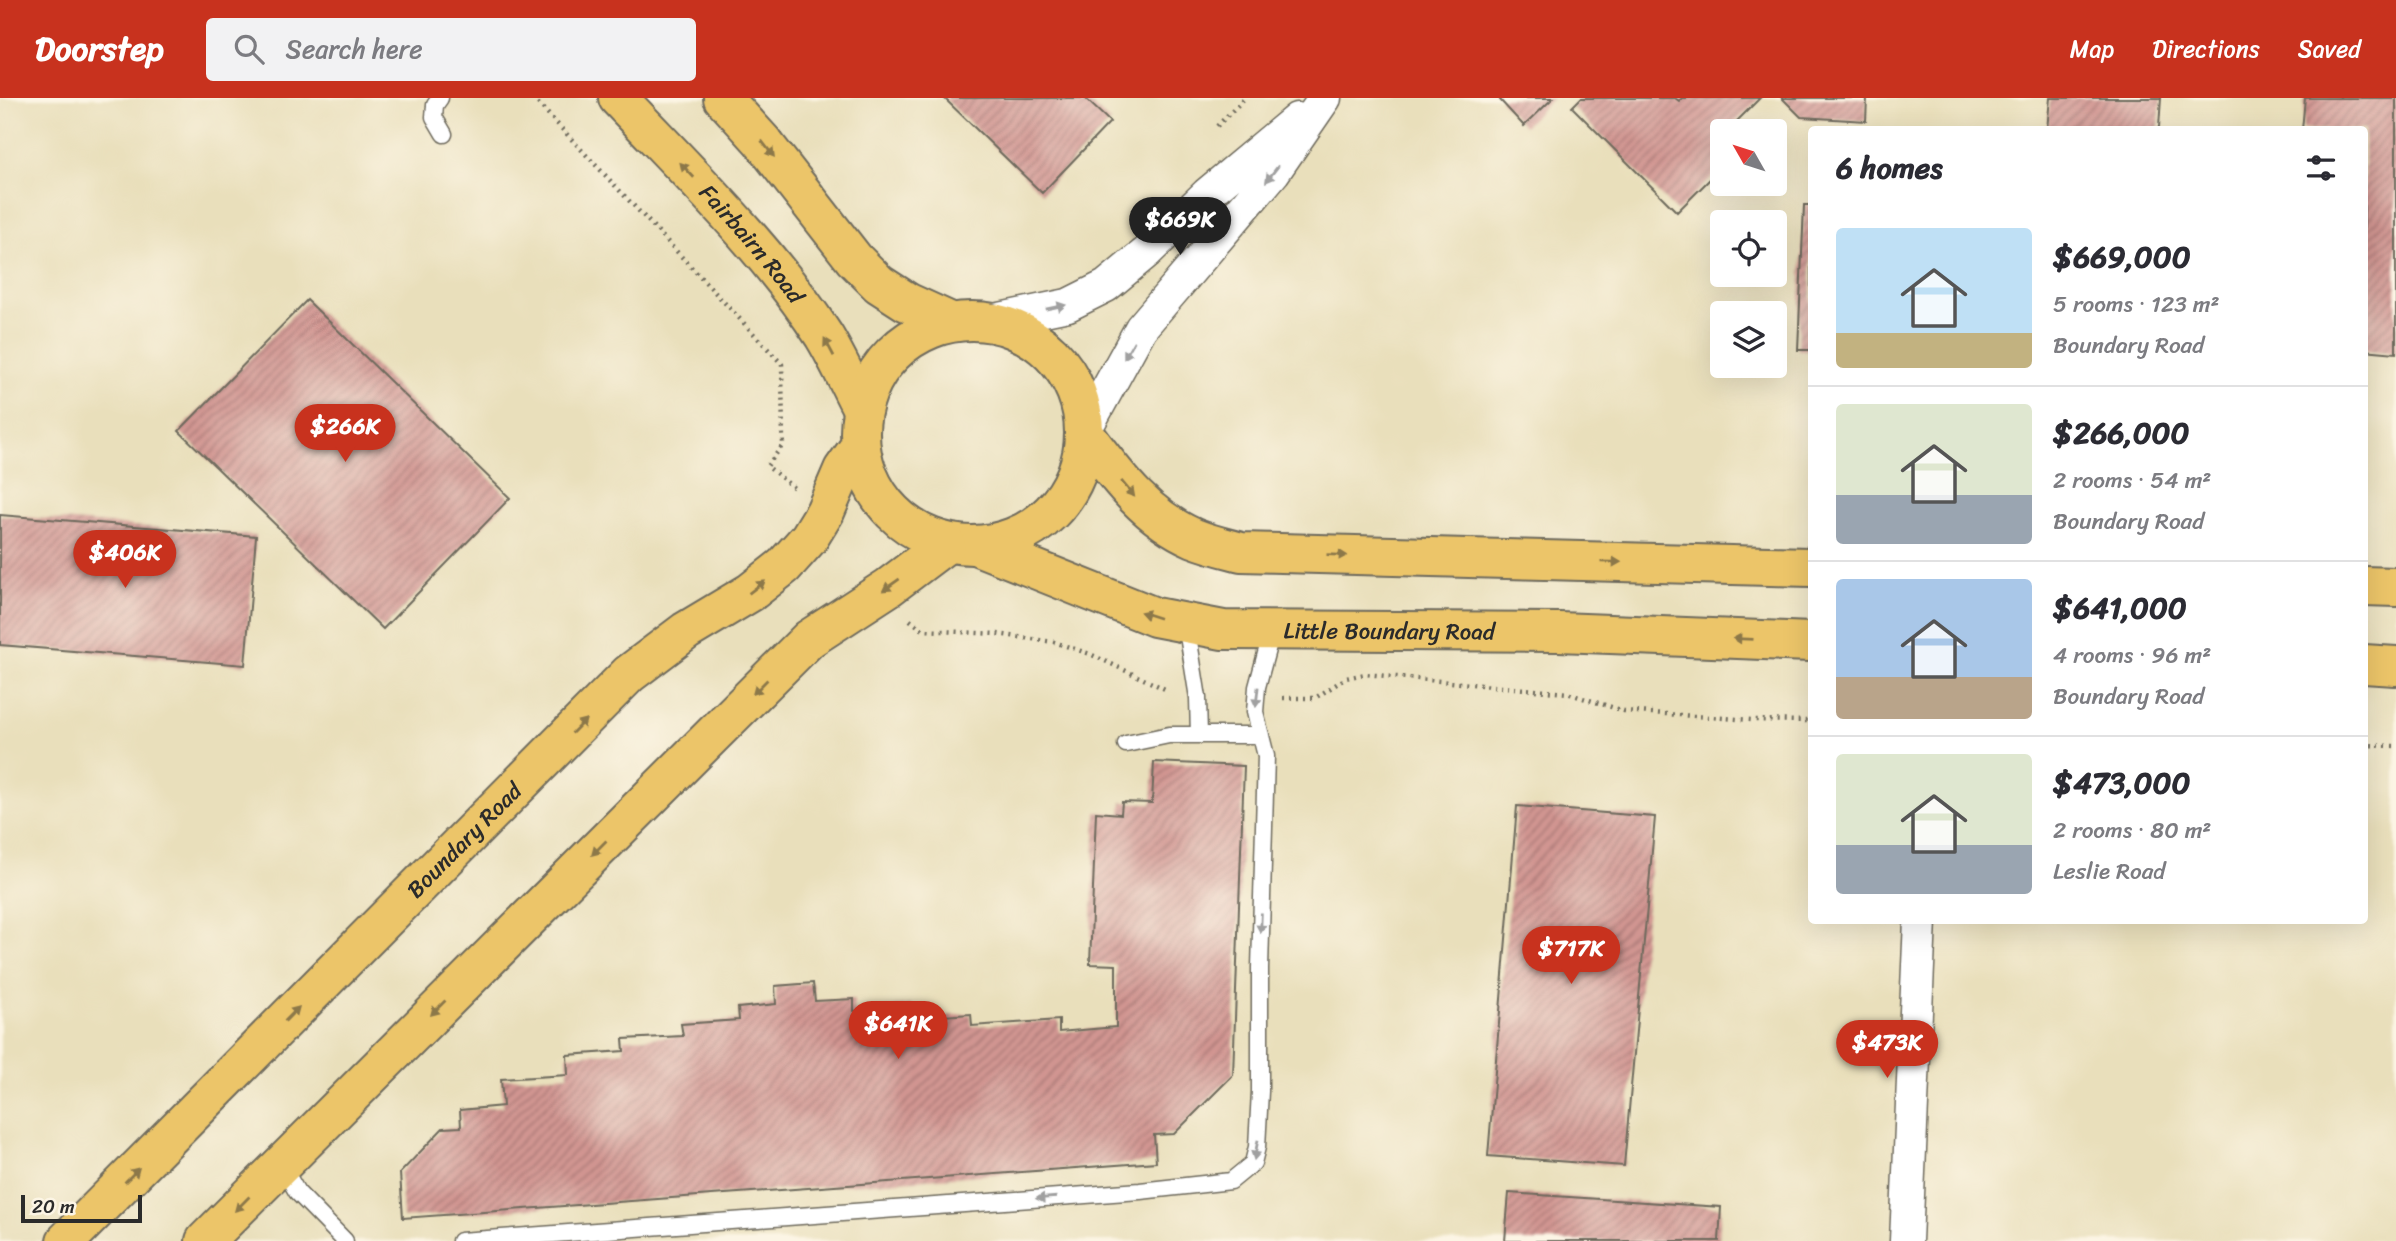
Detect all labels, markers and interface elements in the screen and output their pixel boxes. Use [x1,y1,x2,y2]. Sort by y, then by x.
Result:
search box [206,18,696,81]
text: Doorstep [35,20,164,78]
text: Search here [286,26,423,72]
text: Map [2070,28,2114,70]
text: Directions [2152,28,2260,70]
text: Saved [2298,28,2361,70]
icon: search [230,30,268,68]
north arrow [1710,119,1787,196]
map controls [1710,119,1787,378]
one-way arrow [760,140,774,158]
text: 6 homes [1836,141,1943,195]
icon: filters [2302,149,2340,187]
one-way arrow [678,162,695,179]
one-way arrow [1266,165,1280,183]
street label: Fairbairn Road [689,174,817,314]
pin: $669K [1131,198,1229,257]
text: $669K [1145,199,1215,240]
button: locate [1710,210,1787,287]
text: $669,000 [2053,230,2191,284]
icon: home [1892,256,1976,340]
text: 5 rooms · 123 m² [2053,284,2220,325]
button: layers [1710,301,1787,378]
one-way arrow [1045,302,1067,313]
text: Boundary Road [2053,325,2204,366]
one-way arrow [823,337,835,357]
one-way arrow [1122,340,1135,359]
pin: $266K [296,404,394,464]
text: $266K [311,406,379,447]
text: $266,000 [2053,406,2190,460]
icon: home [1892,432,1976,516]
text: 2 rooms · 54 m² [2053,460,2211,501]
one-way arrow [1120,481,1135,498]
text: Boundary Road [2053,501,2204,542]
pin: $406K [76,531,174,590]
text: $406K [89,532,161,573]
one-way arrow [1326,549,1348,561]
one-way arrow [1600,557,1622,568]
one-way arrow [882,578,900,592]
one-way arrow [748,580,766,594]
text: $641,000 [2053,581,2187,635]
icon: home [1892,607,1976,691]
one-way arrow [1139,609,1160,620]
street label: Little Boundary Road [1284,610,1497,652]
one-way arrow [1732,634,1754,645]
text: 4 rooms · 96 m² [2053,635,2211,676]
text: Boundary Road [2053,676,2204,717]
one-way arrow [752,679,769,696]
one-way arrow [1251,686,1262,708]
one-way arrow [570,717,587,734]
text: $473,000 [2053,756,2191,810]
street label: Boundary Road [396,771,533,908]
icon: home [1892,782,1976,866]
text: 2 rooms · 80 m² [2053,810,2211,851]
one-way arrow [591,839,608,856]
text: Leslie Road [2053,851,2165,892]
one-way arrow [1255,912,1267,934]
pin: $717K [1522,926,1620,986]
text: $717K [1538,928,1604,969]
one-way arrow [430,1000,447,1016]
pin: $641K [849,1002,947,1061]
text: $641K [865,1003,931,1044]
one-way arrow [284,1006,300,1022]
pin: $473K [1838,1020,1936,1080]
text: $473K [1852,1022,1922,1063]
one-way arrow [1250,1139,1261,1161]
one-way arrow [123,1167,140,1184]
text: 20 m [32,1190,75,1223]
scale bar [21,1192,142,1224]
one-way arrow [1035,1193,1057,1204]
one-way arrow [234,1195,251,1212]

